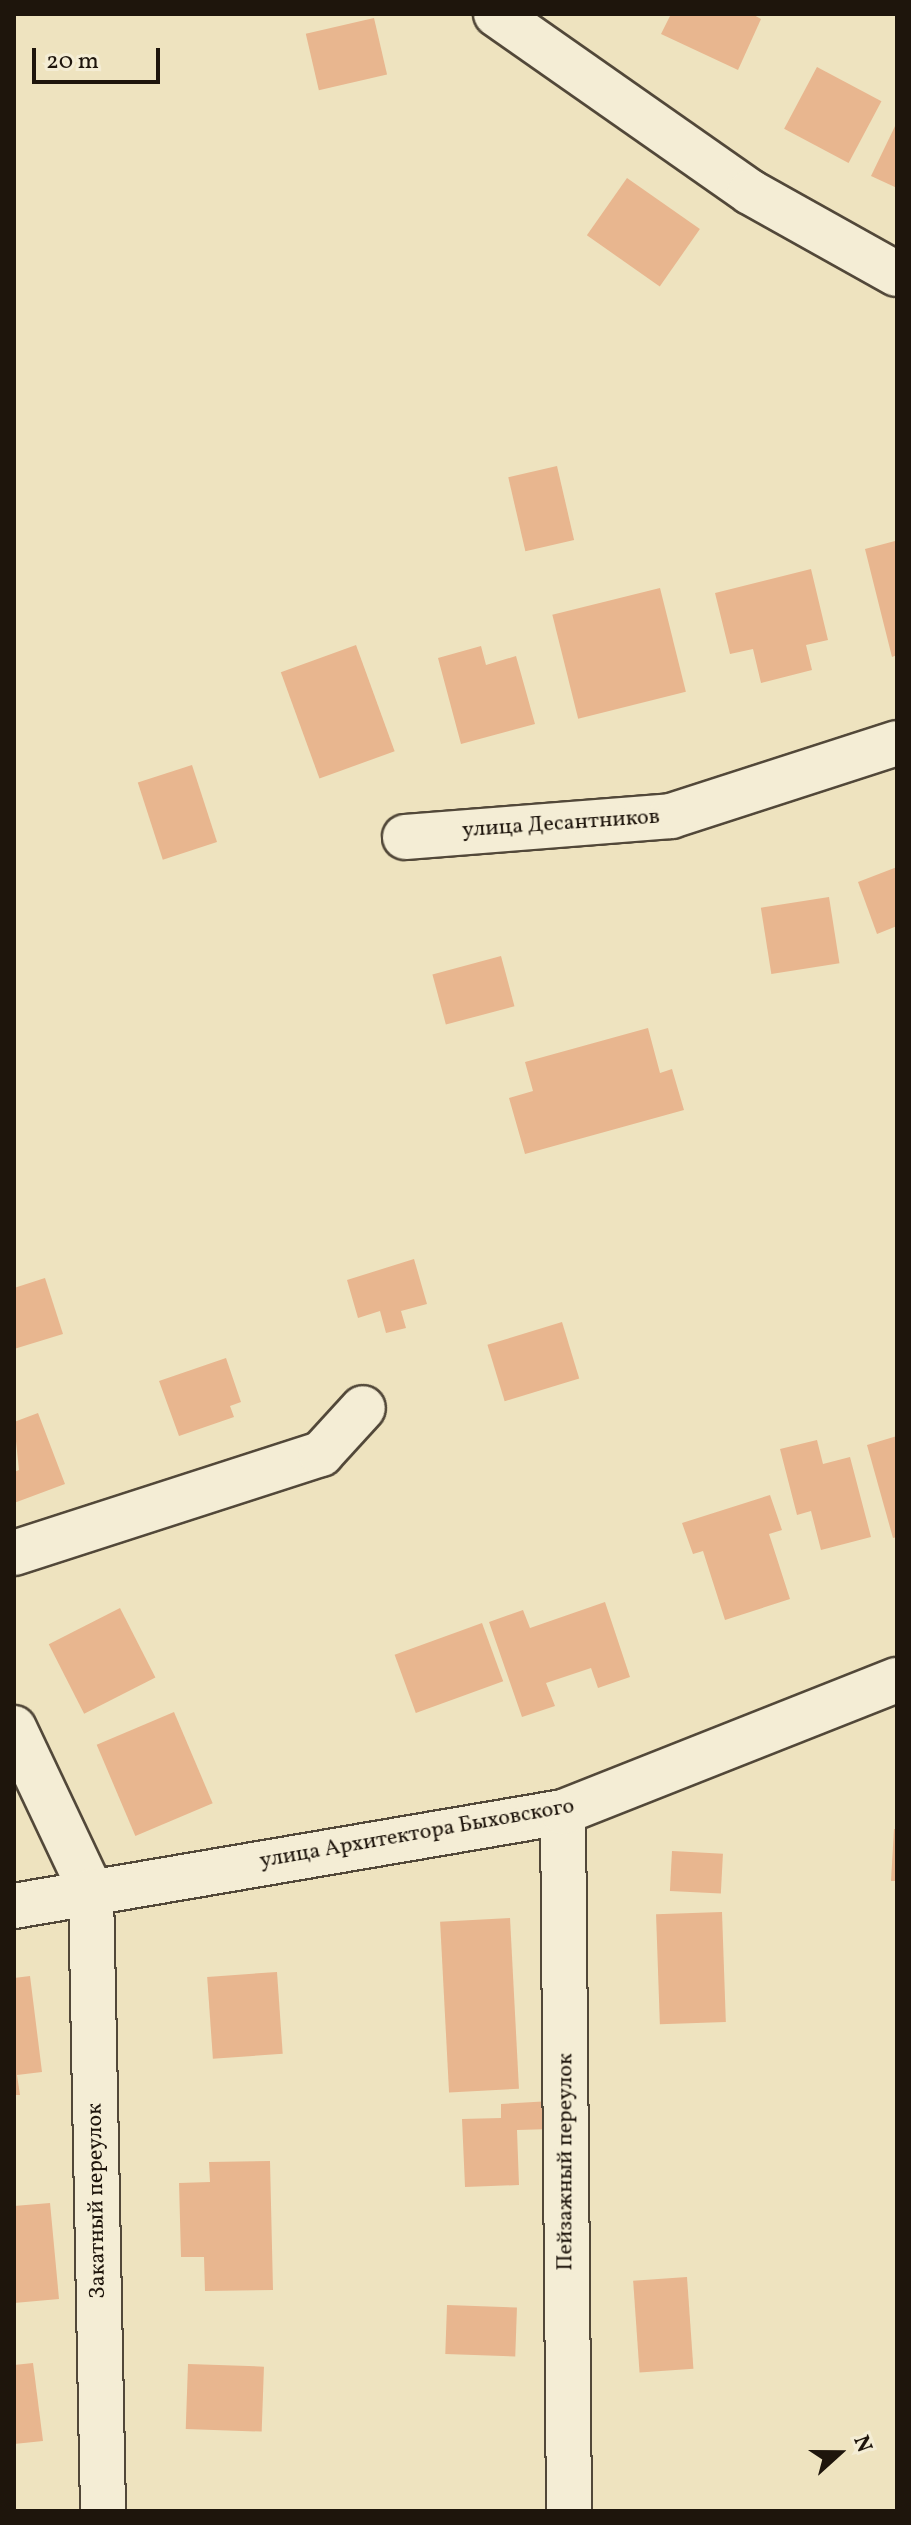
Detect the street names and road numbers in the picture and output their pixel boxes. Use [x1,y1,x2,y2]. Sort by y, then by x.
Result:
street label: улица Десантников [461,804,661,844]
street label: улица Архитектора Быховского [258,1793,576,1875]
street label: Пейзажный переулок [553,2053,579,2271]
street label: Закатный переулок [82,2103,112,2299]

